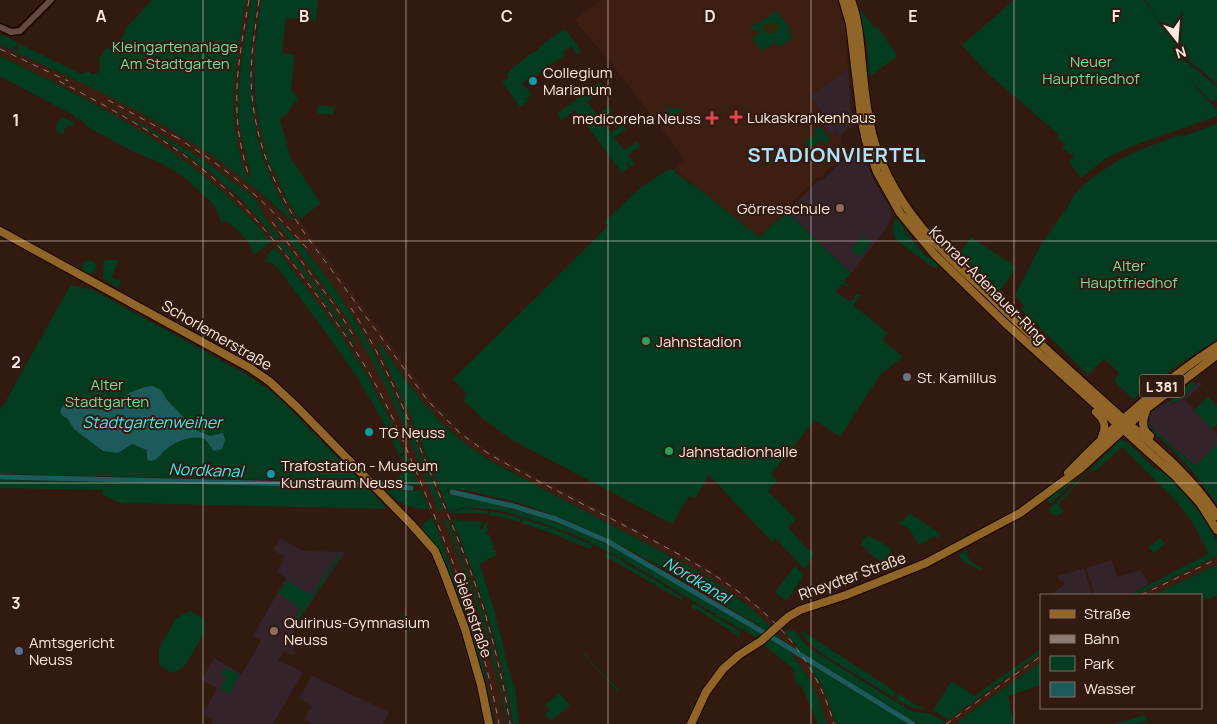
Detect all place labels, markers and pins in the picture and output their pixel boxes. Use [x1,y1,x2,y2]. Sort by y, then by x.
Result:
place label: Collegium Marianum [543,62,612,100]
marker: Collegium Marianum [527,75,539,87]
place label: Lukaskrankenhaus [747,107,876,128]
place label: medicoreha Neuss [572,108,701,129]
marker: Lukaskrankenhaus [729,110,743,124]
marker: medicoreha Neuss [705,111,719,125]
place label: Görresschule [737,198,830,219]
marker: Görresschule [834,202,846,214]
place label: Jahnstadion [656,331,742,352]
marker: Jahnstadion [640,335,652,347]
place label: St. Kamillus [917,367,996,388]
marker: St. Kamillus [901,371,913,383]
place label: TG Neuss [379,422,445,443]
marker: TG Neuss [363,426,375,438]
place label: Jahnstadionhalle [679,441,798,462]
marker: Jahnstadionhalle [663,445,675,457]
place label: Trafostation - Museum Kunstraum Neuss [281,455,438,493]
marker: Trafostation - Museum Kunstraum Neuss [265,468,277,480]
place label: Quirinus-Gymnasium Neuss [284,612,430,650]
marker: Quirinus-Gymnasium Neuss [268,625,280,637]
place label: Amtsgericht Neuss [29,632,115,670]
marker: Amtsgericht Neuss [13,645,25,657]

